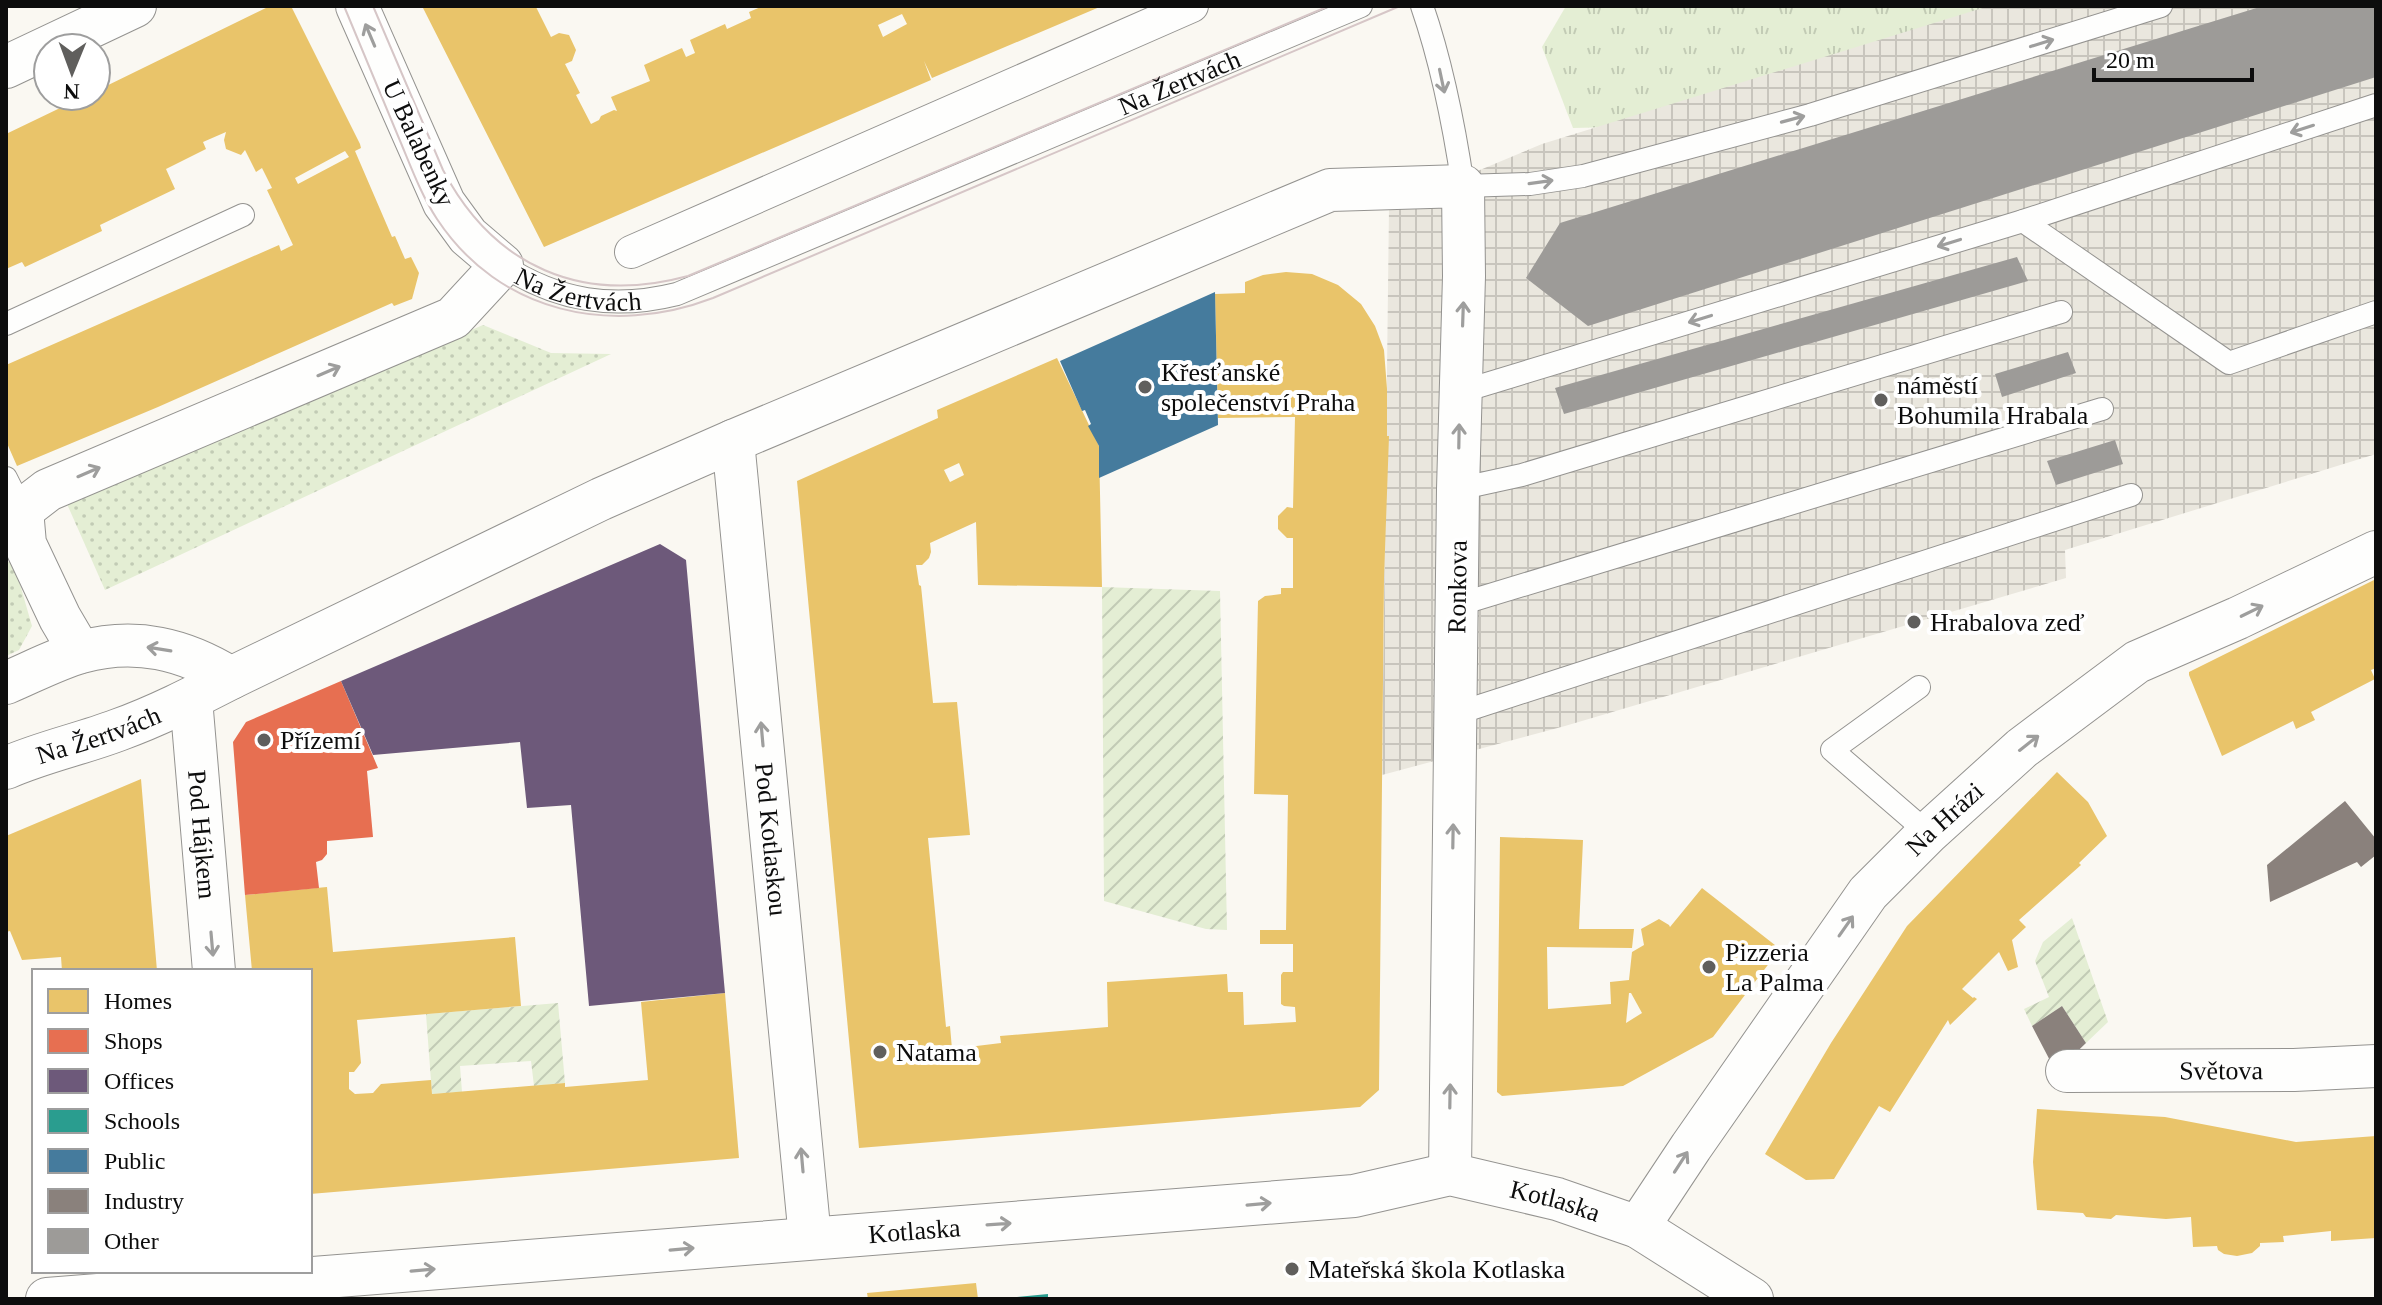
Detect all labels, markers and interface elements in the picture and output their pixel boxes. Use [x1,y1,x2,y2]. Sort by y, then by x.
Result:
one-way arrow [361,23,376,48]
north arrow [32,32,112,112]
scale bar [2094,32,2252,82]
one-way arrow [2028,35,2054,50]
street label: Na Žertvách [1114,45,1245,121]
text: 20 m [2106,47,2155,73]
one-way arrow [1436,68,1451,93]
street label: U Balabenky [377,75,461,211]
text: N [63,79,80,104]
one-way arrow [1780,111,1806,126]
one-way arrow [2290,123,2315,138]
one-way arrow [1527,175,1554,190]
one-way arrow [1936,237,1961,252]
street label: Na Žertvách [510,262,642,317]
one-way arrow [1455,301,1470,328]
one-way arrow [1688,313,1713,327]
place label: Křesťanské společenství Praha [1161,358,1356,417]
one-way arrow [316,363,341,377]
place label: náměstí Bohumila Hrabala [1897,371,2089,430]
marker: Křesťanské společenství Praha [1136,378,1154,396]
marker: náměstí Bohumila Hrabala [1872,391,1890,409]
one-way arrow [1451,423,1467,450]
one-way arrow [76,464,101,479]
street label: Ronkova [1442,539,1473,634]
one-way arrow [2239,603,2263,618]
place label: Hrabalova zeď [1930,608,2085,637]
marker: Hrabalova zeď [1905,613,1923,631]
one-way arrow [147,640,172,655]
street label: Na Žertvách [33,701,165,770]
one-way arrow [755,721,770,748]
place label: Přízemí [280,726,361,755]
marker: Přízemí [255,731,273,749]
one-way arrow [2018,734,2039,751]
street label: Pod Kotlaskou [749,761,793,917]
street label: Pod Hájkem [182,769,222,900]
street label: Na Hrázi [1900,776,1989,862]
one-way arrow [1446,823,1461,850]
one-way arrow [1838,915,1854,937]
one-way arrow [205,930,220,957]
place label: Pizzeria La Palma [1725,938,1824,997]
marker: Pizzeria La Palma [1700,958,1718,976]
legend [32,969,312,1273]
text: Homes [104,988,172,1014]
text: Shops [104,1028,163,1054]
place label: Natama [896,1038,977,1067]
marker: Natama [871,1043,889,1061]
street label: Světova [2179,1056,2263,1086]
text: Offices [104,1068,174,1094]
one-way arrow [1442,1083,1458,1110]
text: Schools [104,1108,180,1134]
one-way arrow [795,1147,810,1174]
text: Public [104,1148,165,1174]
one-way arrow [1673,1151,1689,1173]
street label: Kotlaska [1507,1175,1604,1228]
text: Industry [104,1188,184,1214]
one-way arrow [1245,1196,1271,1211]
street label: Kotlaska [867,1213,962,1249]
one-way arrow [985,1216,1012,1231]
text: Other [104,1228,159,1254]
one-way arrow [668,1241,695,1256]
place label: Mateřská škola Kotlaska [1308,1255,1566,1284]
marker: Mateřská škola Kotlaska [1283,1260,1301,1278]
one-way arrow [409,1263,436,1278]

